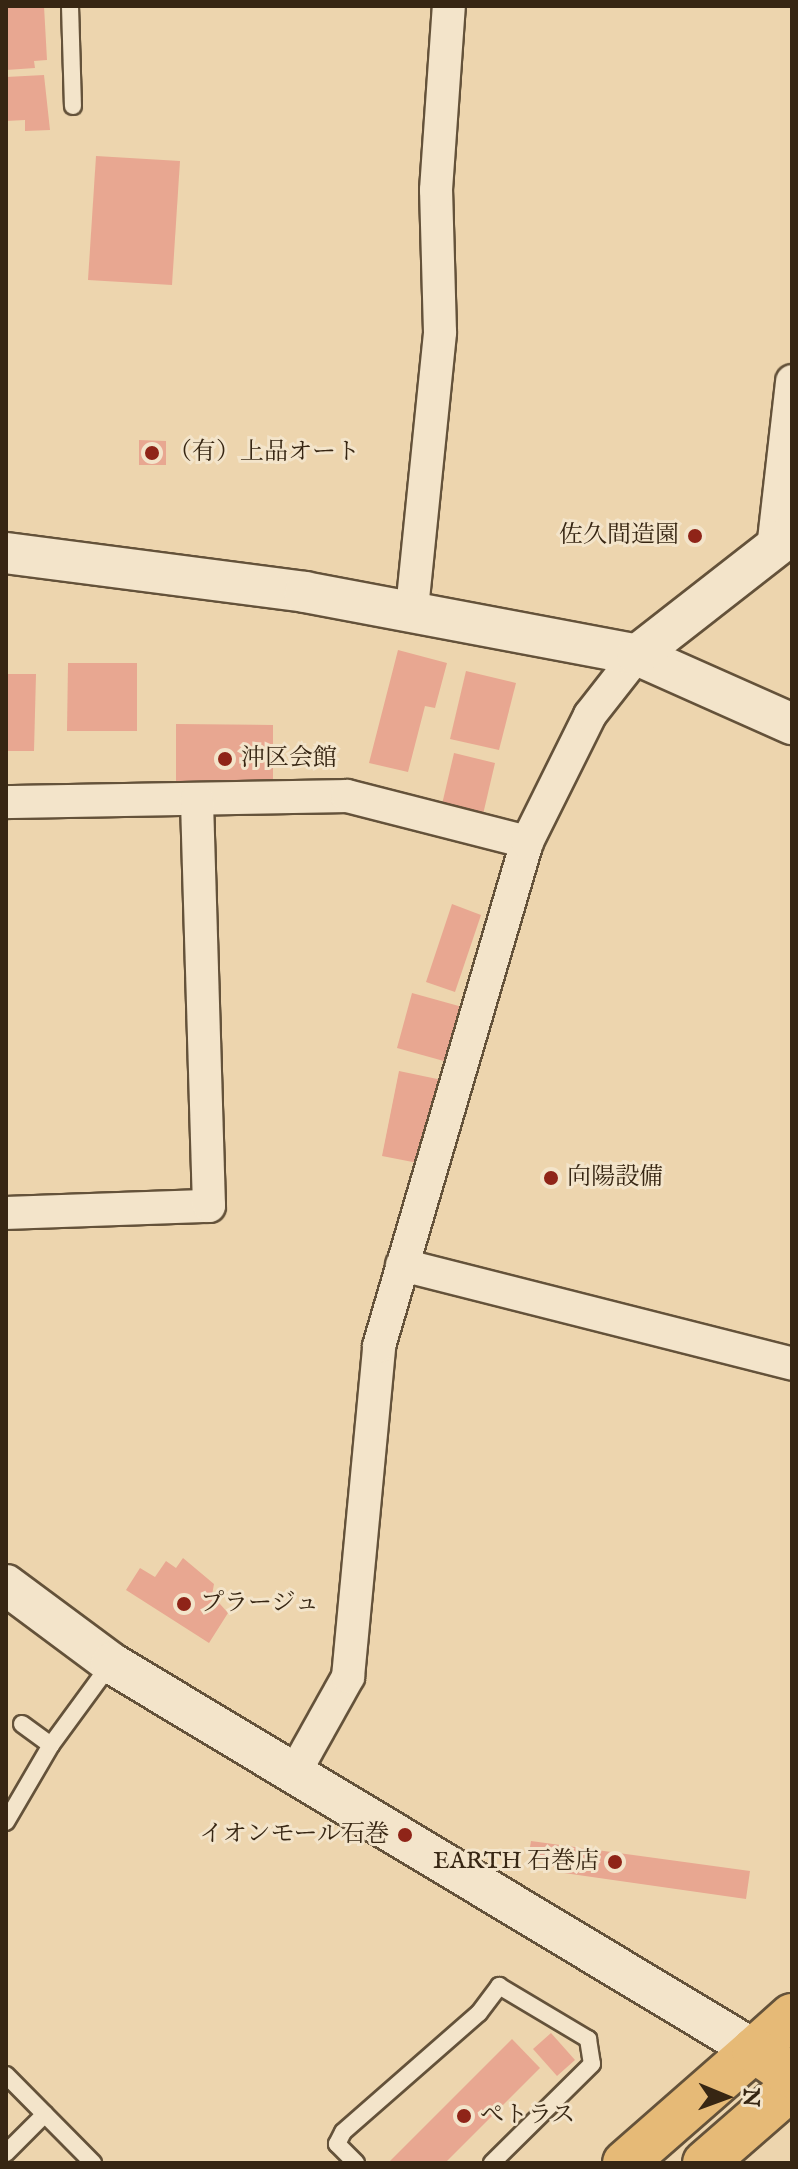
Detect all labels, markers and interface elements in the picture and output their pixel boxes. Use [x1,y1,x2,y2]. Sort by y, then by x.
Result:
place label: （有）上品オート [168,439,360,467]
marker: （有）上品オート [143,444,161,462]
place label: 佐久間造園 [559,522,679,550]
marker: 佐久間造園 [686,527,704,545]
place label: 沖区会館 [241,745,337,773]
marker: 沖区会館 [216,750,234,768]
place label: 向陽設備 [567,1164,663,1192]
marker: 向陽設備 [542,1169,560,1187]
place label: プラージュ [200,1590,320,1618]
marker: プラージュ [175,1595,193,1613]
place label: イオンモール石巻 [198,1821,389,1849]
marker: イオンモール石巻 [396,1826,414,1844]
place label: EARTH 石巻店 [433,1848,599,1876]
marker: EARTH 石巻店 [606,1853,624,1871]
north arrow [686,2057,766,2137]
text: N [736,2088,764,2107]
place label: ぺトラス [480,2102,576,2130]
marker: ぺトラス [455,2107,473,2125]

